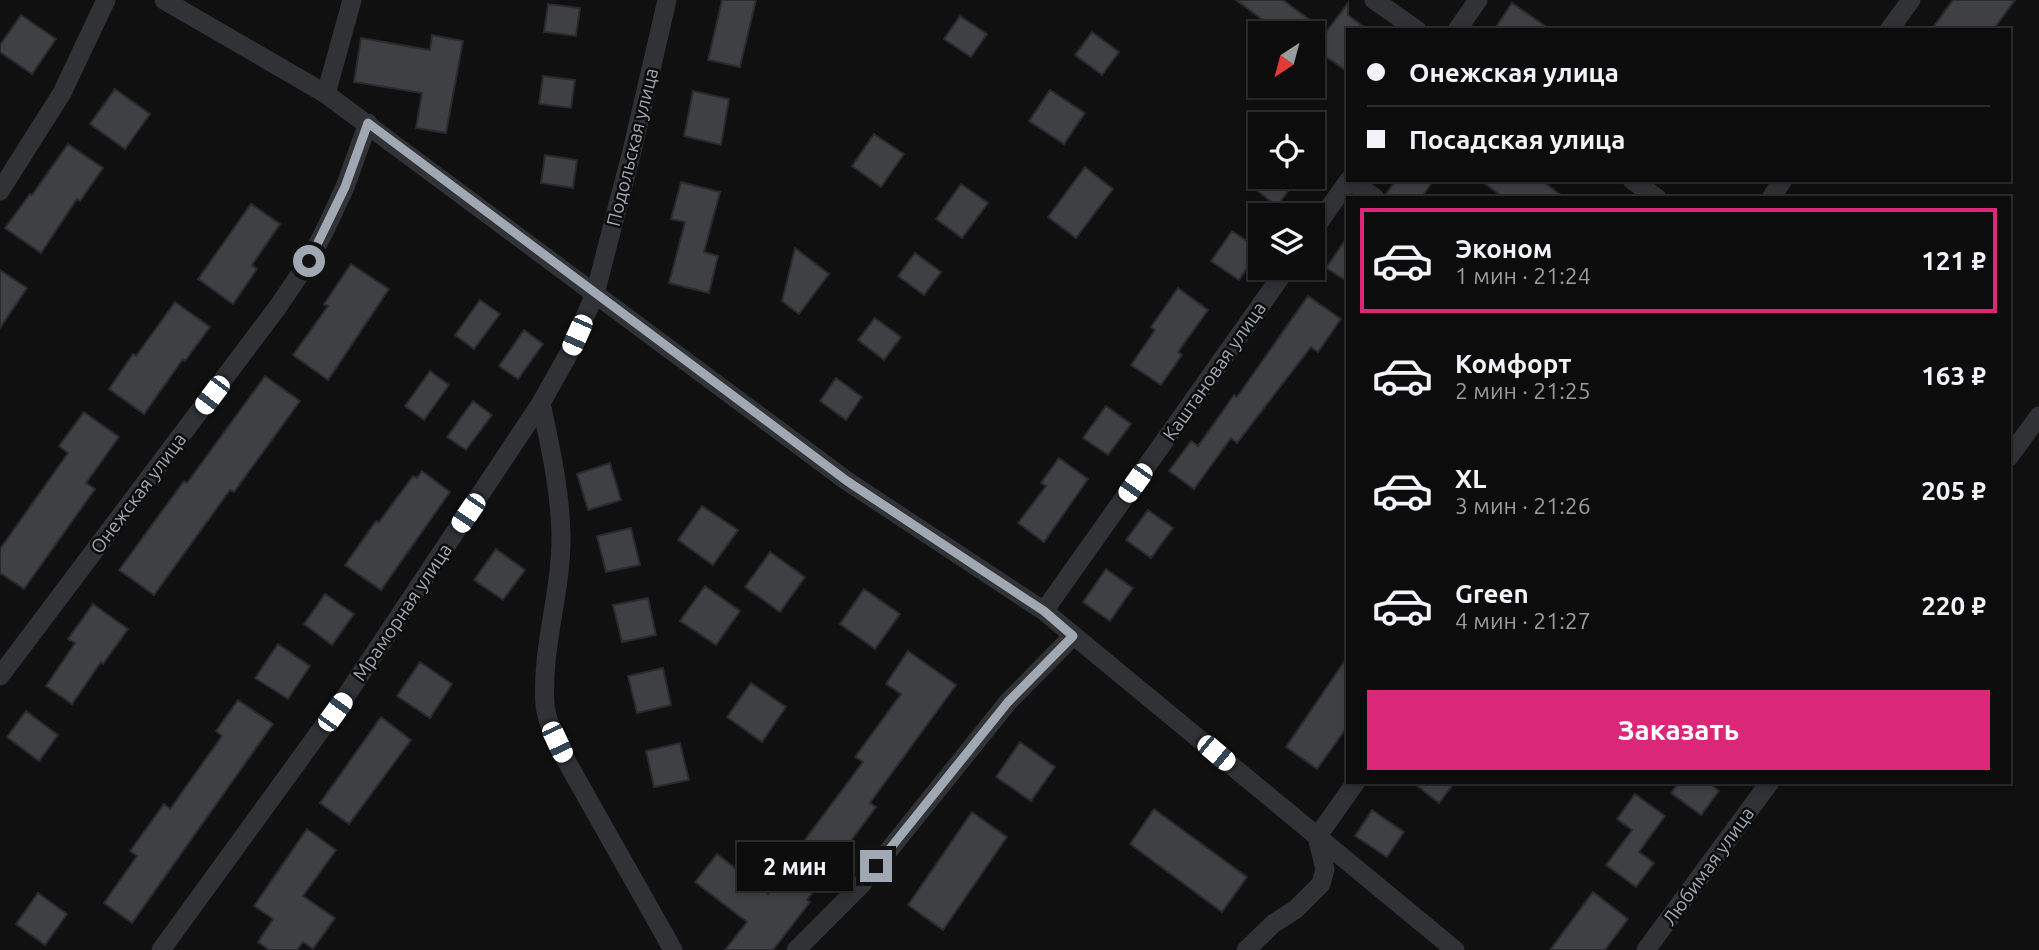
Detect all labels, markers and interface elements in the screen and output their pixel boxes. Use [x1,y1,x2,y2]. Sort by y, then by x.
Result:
north arrow [1248,21,1325,98]
map controls [1248,21,1325,280]
text: Онежская улица [1409,58,1619,87]
street label: Подольская улица [602,66,662,228]
button: locate [1248,112,1325,189]
text: Посадская улица [1409,125,1625,154]
button: layers [1248,203,1325,280]
icon: car [1371,229,1434,292]
text: Эконом [1455,234,1552,263]
route start [293,245,325,277]
text: 121 ₽ [1921,246,1986,275]
text: 1 мин · 21:24 [1455,263,1591,288]
street label: Каштановая улица [1158,298,1270,444]
car [559,312,596,358]
icon: car [1371,344,1434,407]
text: Комфорт [1455,349,1571,378]
text: 163 ₽ [1921,361,1986,390]
car [191,372,234,418]
text: 2 мин · 21:25 [1455,378,1591,403]
street label: Онежская улица [86,428,190,558]
icon: car [1371,459,1434,522]
car [1115,460,1156,506]
text: XL [1455,464,1486,493]
text: 205 ₽ [1921,476,1986,505]
car [448,490,489,536]
text: 3 мин · 21:26 [1455,493,1591,518]
street label: Мраморная улица [348,539,456,685]
icon: car [1371,574,1434,637]
text: Green [1455,579,1529,608]
text: 220 ₽ [1921,591,1986,620]
text: 4 мин · 21:27 [1455,608,1591,633]
car [315,689,356,735]
button: Заказать [1367,690,1990,770]
car [539,719,576,765]
car [1194,731,1239,775]
street label: Любимая улица [1658,803,1758,929]
callout: 2 мин [736,842,852,890]
route end [860,850,892,882]
text: 2 мин [763,854,827,879]

